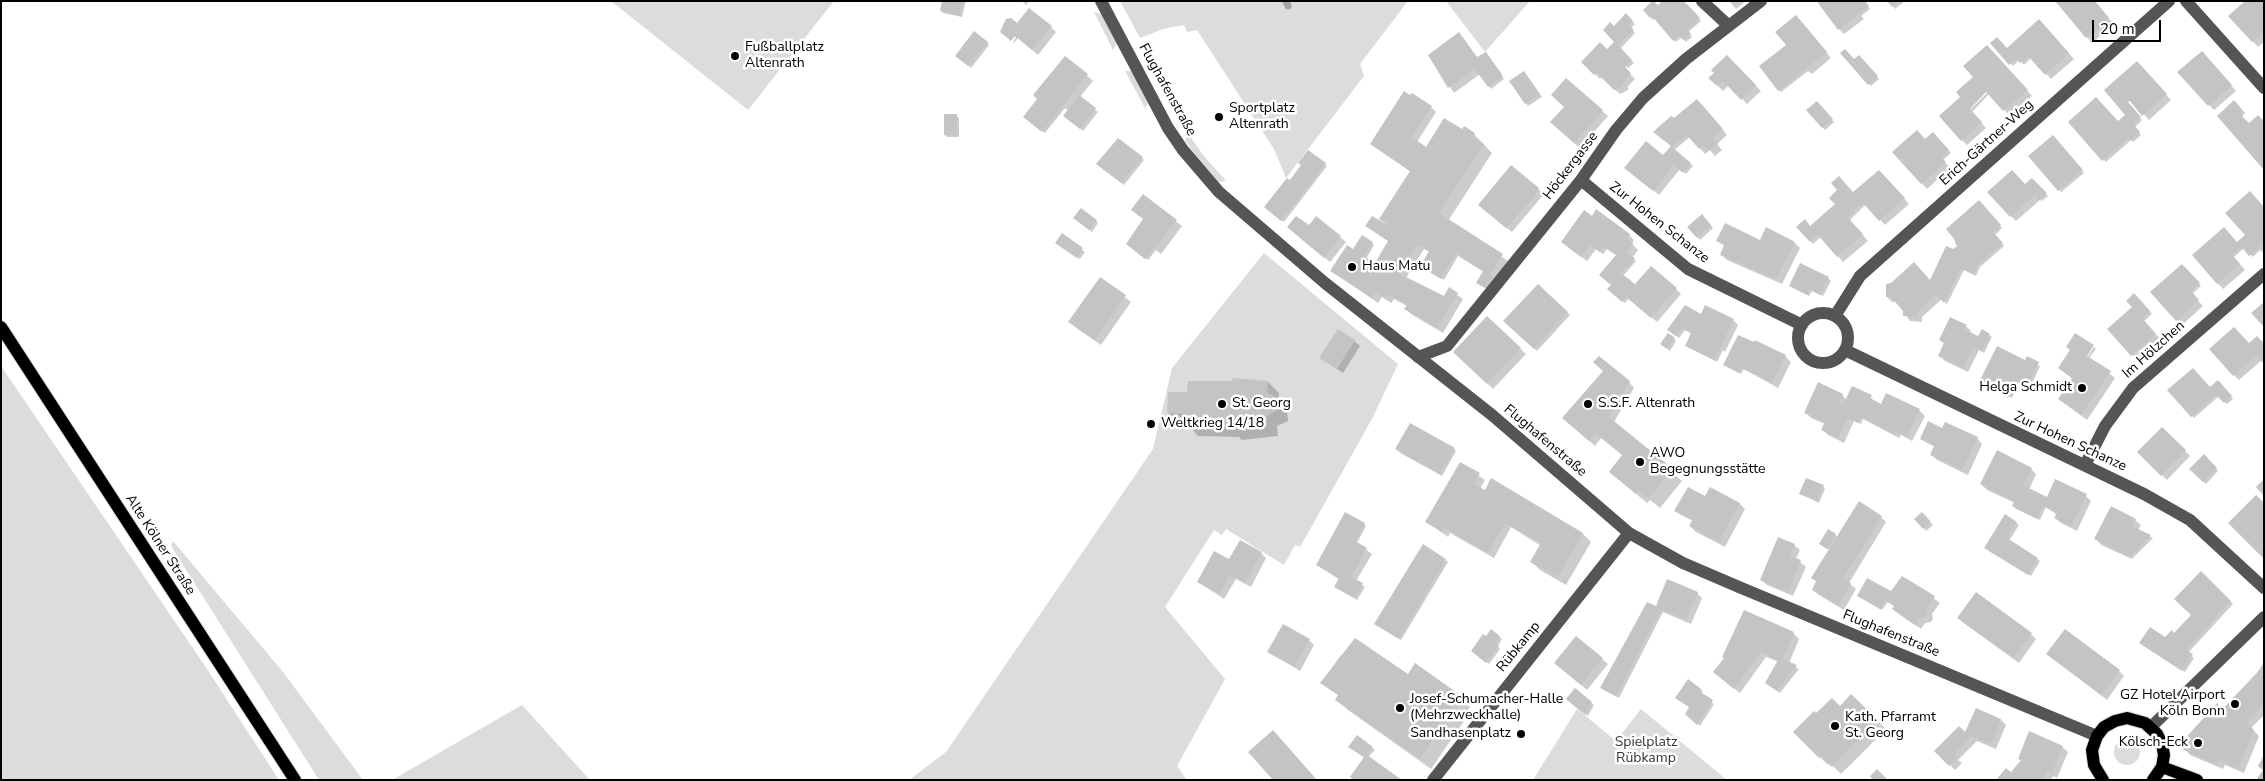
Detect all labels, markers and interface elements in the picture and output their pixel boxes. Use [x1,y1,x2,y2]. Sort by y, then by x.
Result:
scale bar [2095,10,2164,42]
text: 20 m [2100,19,2135,39]
place label: Fußballplatz Altenrath [745,40,824,72]
street label: Flughafenstraße [1135,41,1199,139]
marker: Fußballplatz Altenrath [729,50,741,62]
street label: Erich-Gärtner-Weg [1937,97,2037,189]
place label: Sportplatz Altenrath [1229,101,1295,134]
marker: Sportplatz Altenrath [1213,111,1225,123]
street label: Höckergasse [1540,129,1602,203]
street label: Zur Hohen Schanze [1606,179,1712,267]
place label: Haus Matu [1362,259,1430,275]
marker: Haus Matu [1346,261,1358,273]
street label: Im Hölzchen [2119,318,2189,382]
place label: Helga Schmidt [1979,380,2072,396]
marker: Helga Schmidt [2076,382,2088,394]
place label: St. Georg [1232,396,1291,412]
place label: S.S.F. Altenrath [1598,396,1695,412]
marker: St. Georg [1216,398,1228,410]
marker: S.S.F. Altenrath [1582,398,1594,410]
street label: Flughafenstraße [1500,401,1590,481]
street label: Zur Hohen Schanze [2011,409,2129,475]
place label: Weltkrieg 14/18 [1161,416,1264,432]
marker: Weltkrieg 14/18 [1145,418,1157,430]
place label: AWO Begegnungsstätte [1650,446,1765,478]
marker: AWO Begegnungsstätte [1634,456,1646,468]
street label: Alte Kölner Straße [121,492,199,598]
street label: Flughafenstraße [1840,607,1942,661]
street label: Rübkamp [1494,618,1544,676]
place label: GZ Hotel Airport Köln Bonn [2120,688,2225,720]
place label: Josef-Schumacher-Halle (Mehrzweckhalle) [1410,692,1563,724]
marker: GZ Hotel Airport Köln Bonn [2229,698,2241,710]
marker: Josef-Schumacher-Halle (Mehrzweckhalle) [1394,702,1406,714]
place label: Kath. Pfarramt St. Georg [1845,710,1936,742]
marker: Kath. Pfarramt St. Georg [1829,720,1841,732]
place label: Sandhasenplatz [1410,726,1511,742]
marker: Sandhasenplatz [1515,728,1527,740]
park label: Spielplatz Rübkamp [1615,735,1677,768]
place label: Kölsch-Eck [2119,735,2188,751]
marker: Kölsch-Eck [2192,737,2204,749]

